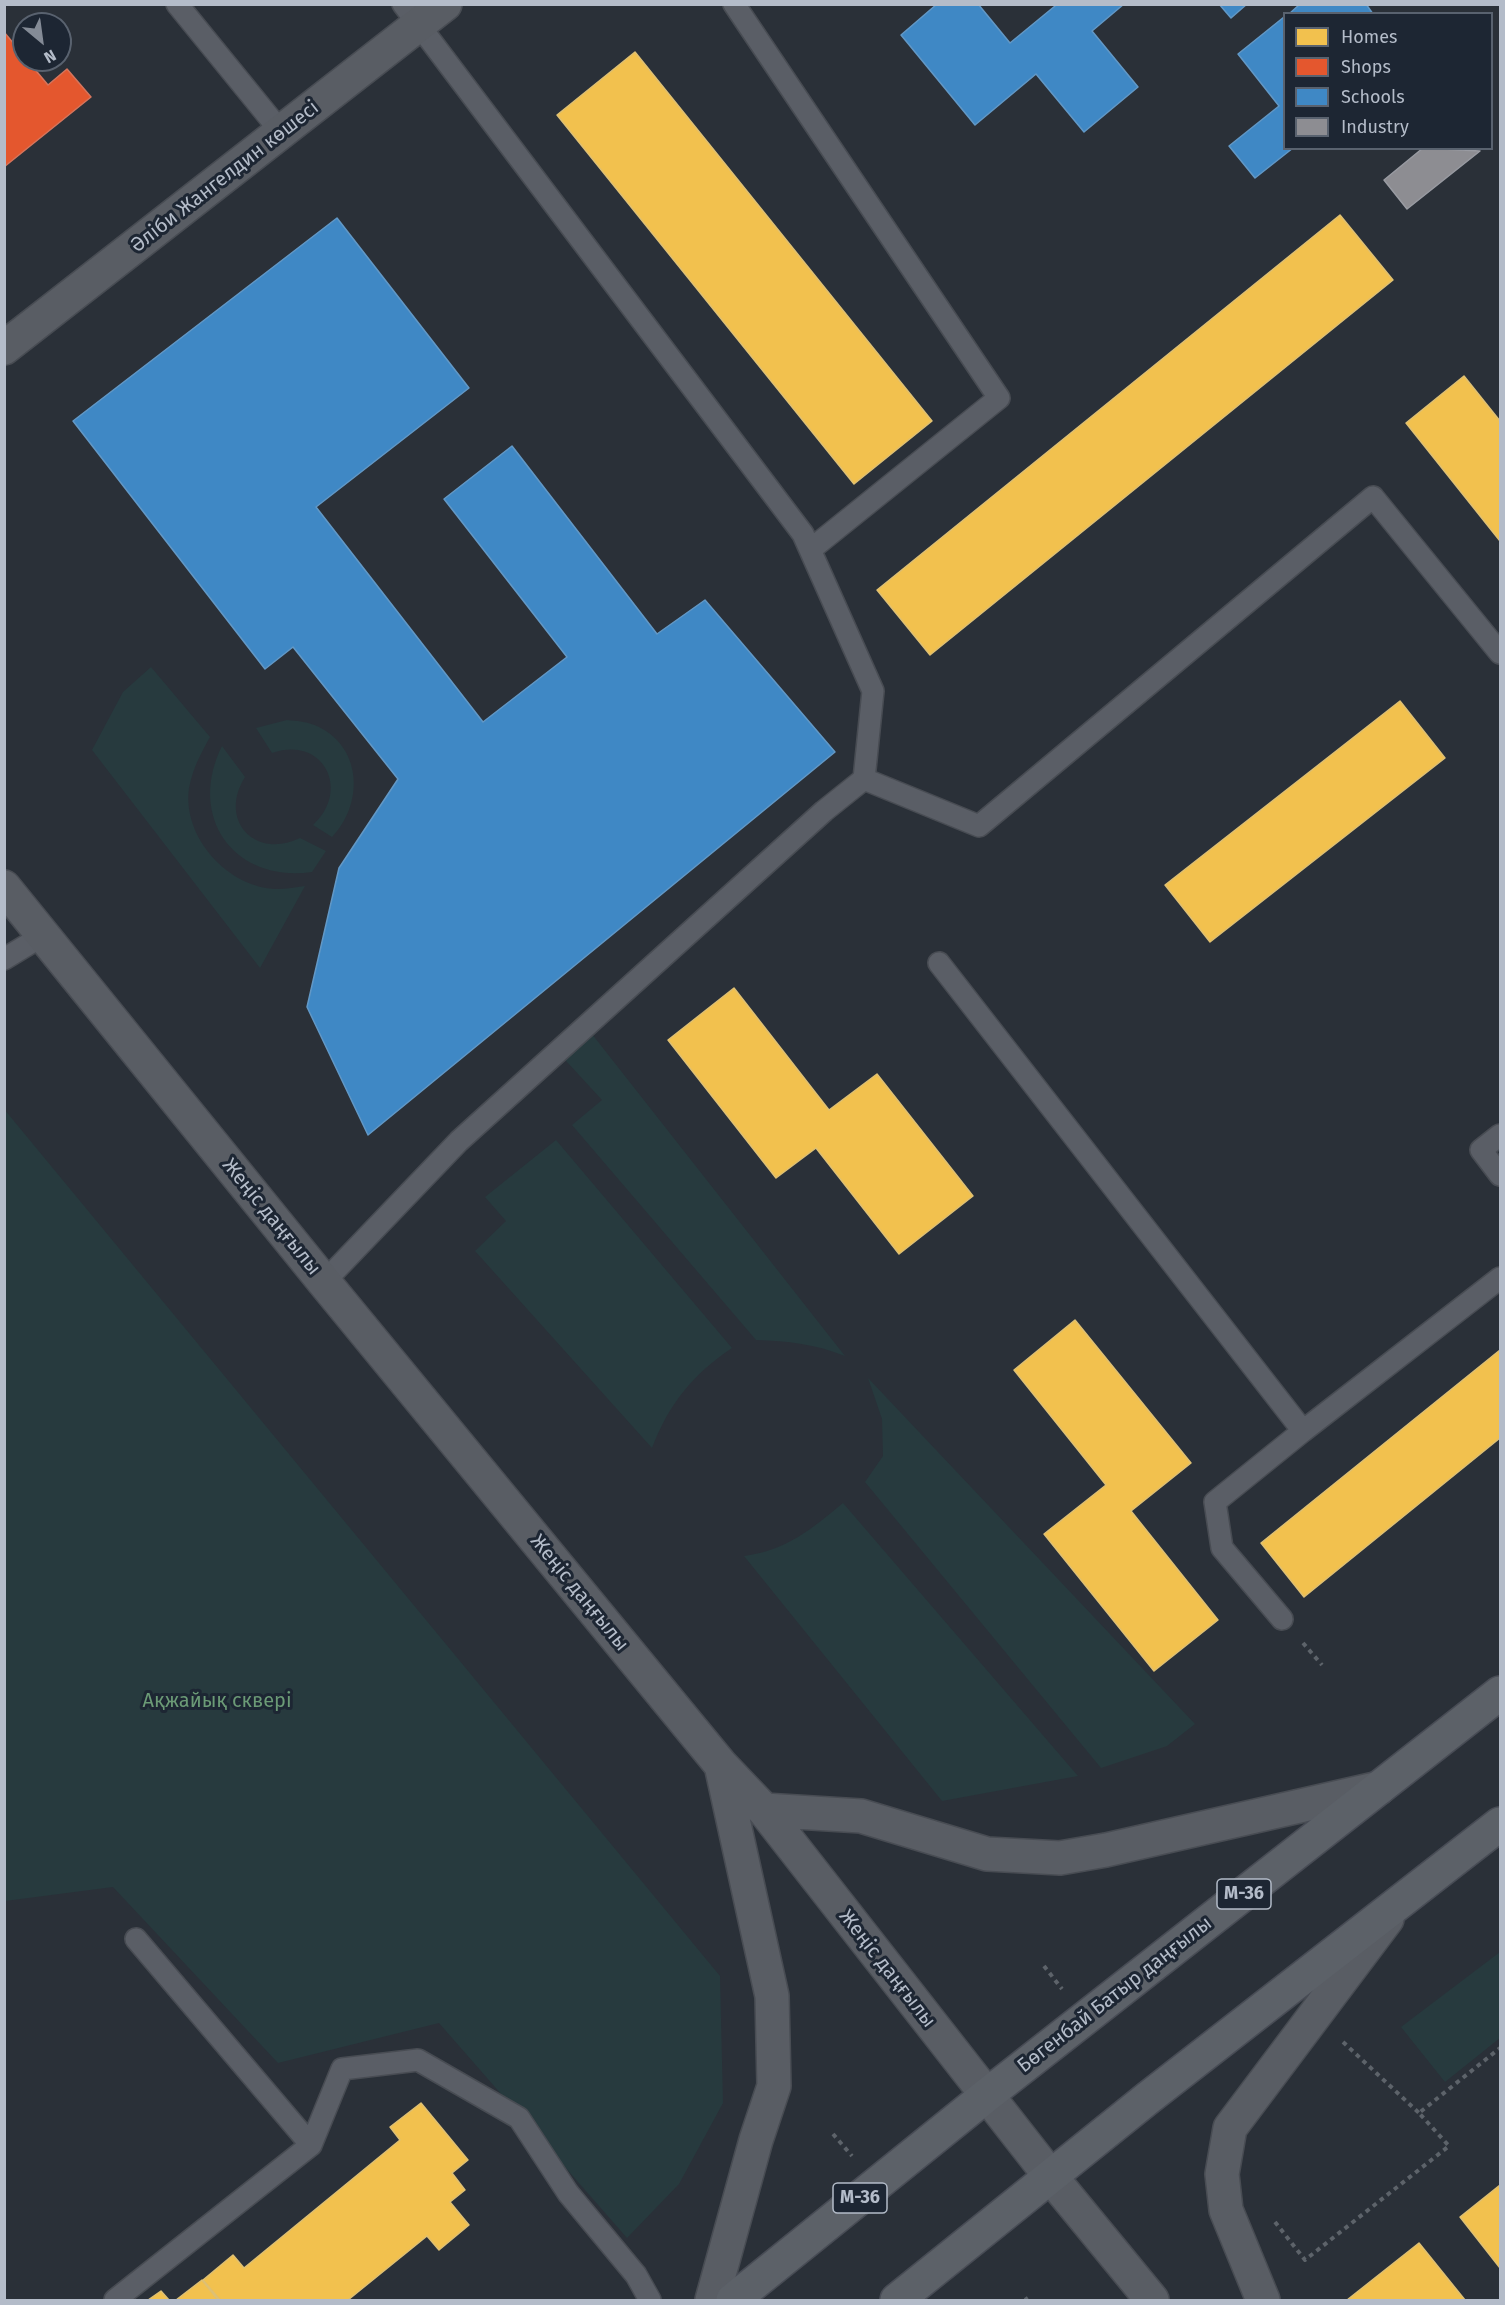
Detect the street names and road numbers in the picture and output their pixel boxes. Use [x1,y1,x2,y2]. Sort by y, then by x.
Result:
street label: Әліби Жангелдин көшесі [126,96,324,258]
street label: Жеңіс даңғылы [217,1154,325,1280]
street label: Жеңіс даңғылы [525,1530,633,1656]
road number: M-36 [1217,1879,1271,1909]
street label: Жеңіс даңғылы [834,1905,940,2033]
street label: Бөгенбай Батыр даңғылы [1013,1912,1217,2078]
road number: M-36 [833,2183,887,2213]

